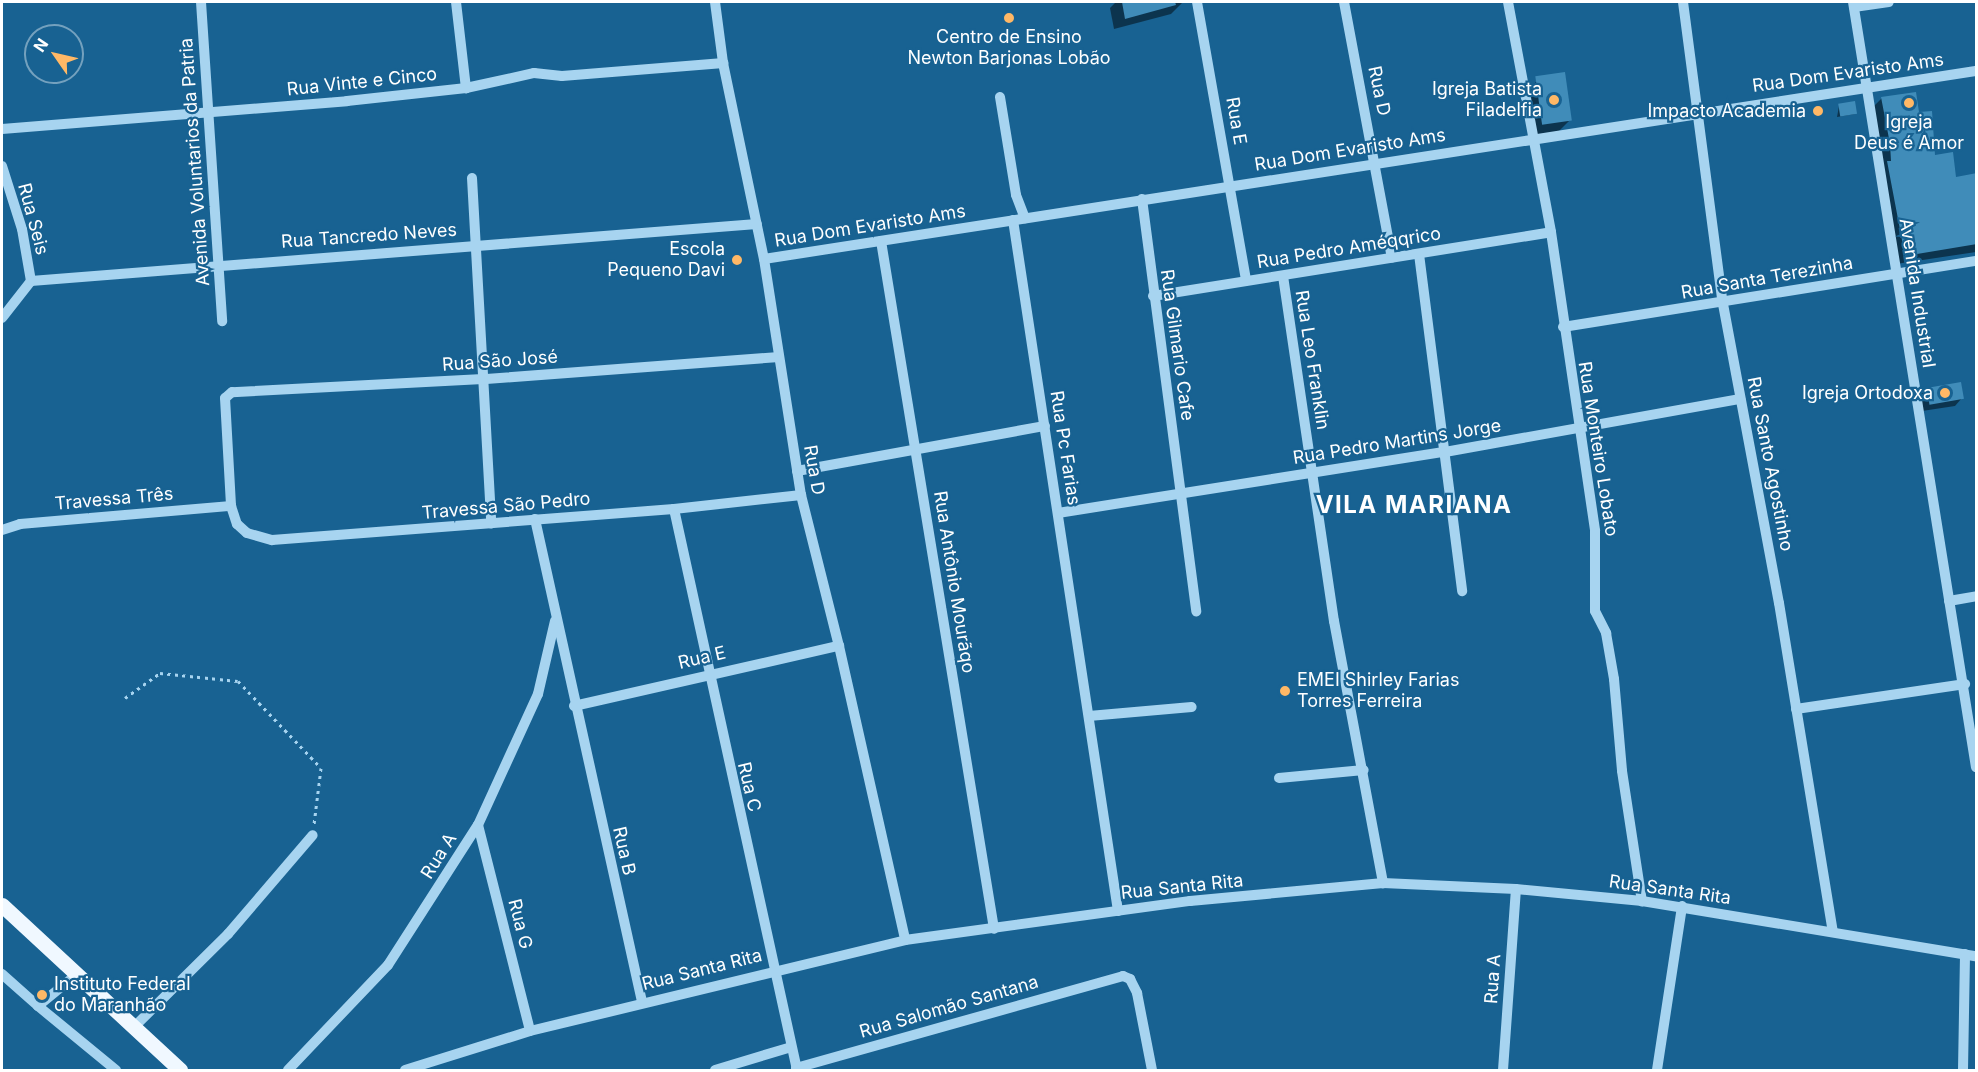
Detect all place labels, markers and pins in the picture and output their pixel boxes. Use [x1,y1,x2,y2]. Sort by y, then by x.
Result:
marker: Centro de Ensino Newton Barjonas Lobão [1002,11,1016,25]
place label: Centro de Ensino Newton Barjonas Lobão [907,27,1111,70]
place label: Igreja Batista Filadelfia [1432,79,1542,122]
marker: Igreja Batista Filadelfia [1547,93,1561,107]
marker: Igreja Deus é Amor [1902,96,1916,110]
place label: Impacto Academia [1648,100,1806,122]
marker: Impacto Academia [1811,104,1825,118]
place label: Igreja Deus é Amor [1854,112,1964,154]
place label: Escola Pequeno Davi [607,239,725,282]
marker: Escola Pequeno Davi [730,253,744,267]
place label: Igreja Ortodoxa [1802,382,1933,404]
marker: Igreja Ortodoxa [1938,386,1952,400]
place label: EMEI Shirley Farias Torres Ferreira [1297,670,1459,712]
marker: EMEI Shirley Farias Torres Ferreira [1278,684,1292,698]
place label: Instituto Federal do Maranhão [54,974,190,1016]
marker: Instituto Federal do Maranhão [35,988,49,1002]

